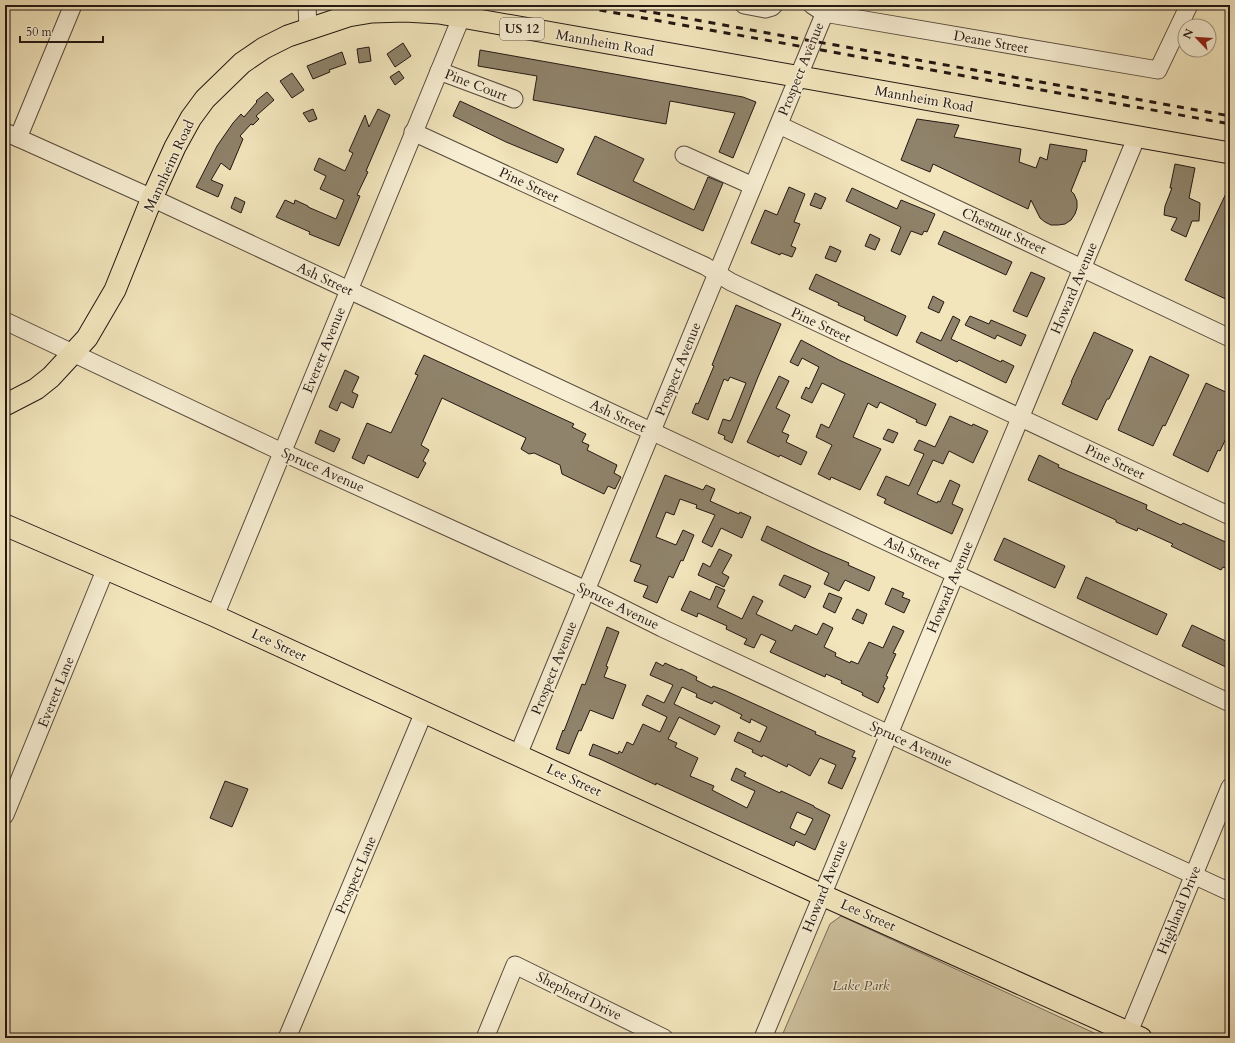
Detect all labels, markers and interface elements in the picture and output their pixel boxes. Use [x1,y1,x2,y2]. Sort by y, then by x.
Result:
scale bar [20,18,103,44]
road number: US 12 [500,18,544,40]
north arrow [1177,18,1217,58]
street label: Prospect Avenue [774,19,828,119]
text: 50 m [26,24,53,40]
street label: Mannheim Road [554,25,656,61]
street label: Deane Street [952,26,1030,58]
text: N [1180,26,1197,41]
street label: Pine Court [442,64,511,106]
street label: Mannheim Road [873,81,975,117]
street label: Mannheim Road [139,116,199,215]
street label: Pine Street [496,163,563,207]
street label: Chestnut Street [959,203,1050,259]
street label: Howard Avenue [1046,239,1102,337]
street label: Ash Street [294,258,357,300]
street label: Pine Street [788,303,855,347]
street label: Everett Avenue [298,304,350,396]
street label: Prospect Avenue [651,319,705,419]
street label: Ash Street [587,395,650,437]
street label: Pine Street [1082,440,1149,484]
street label: Spruce Avenue [278,443,368,497]
street label: Ash Street [881,532,944,574]
street label: Howard Avenue [922,538,978,636]
street label: Spruce Avenue [574,578,662,634]
street label: Prospect Avenue [527,618,581,718]
street label: Lee Street [248,624,310,666]
street label: Everett Lane [33,654,79,730]
street label: Spruce Avenue [867,717,955,771]
street label: Lee Street [543,759,605,801]
street label: Prospect Lane [331,833,381,917]
street label: Howard Avenue [798,837,852,935]
street label: Highland Drive [1153,863,1205,957]
street label: Lee Street [837,894,899,936]
street label: Shepherd Drive [533,967,625,1025]
park label: Lake Park [832,976,890,995]

